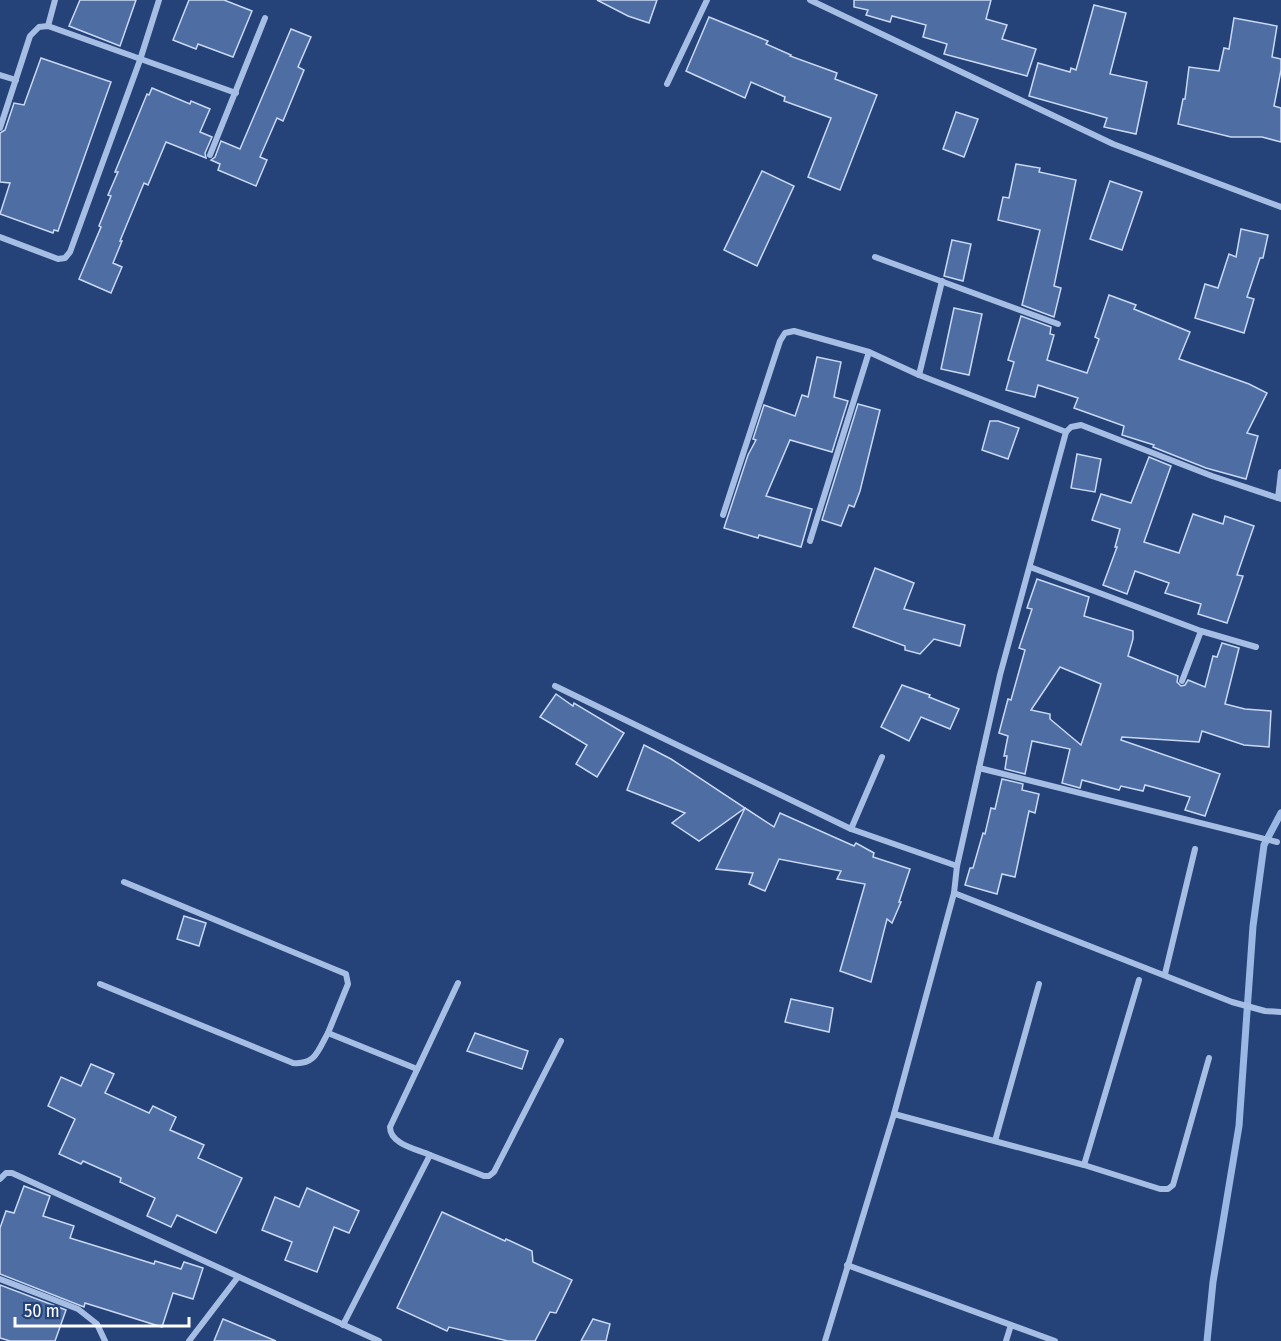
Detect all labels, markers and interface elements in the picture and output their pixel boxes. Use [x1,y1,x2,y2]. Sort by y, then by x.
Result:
scale bar [15,1290,189,1328]
text: 50 m [24,1300,60,1322]

